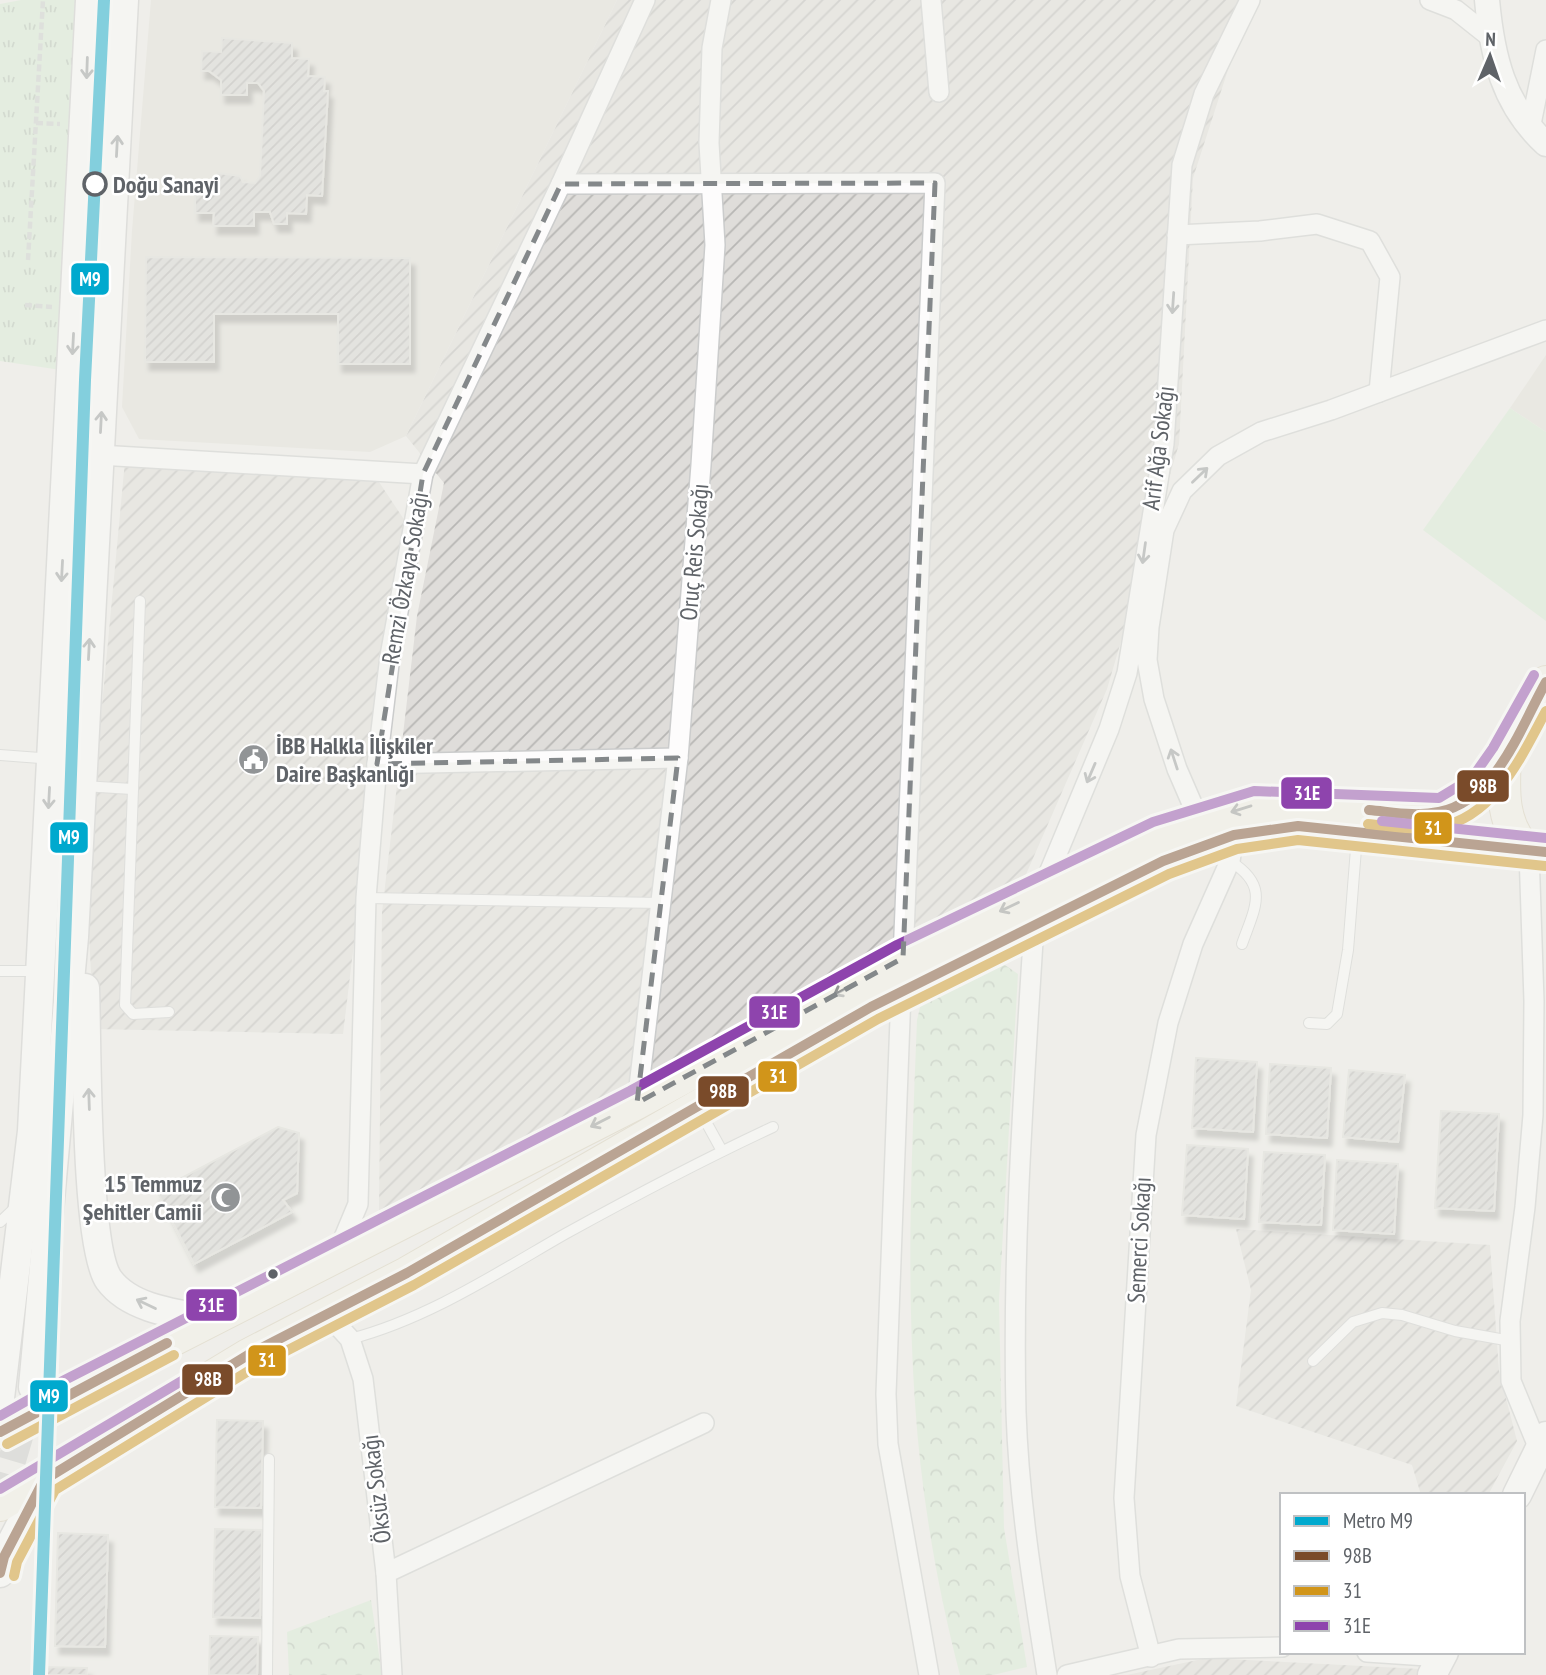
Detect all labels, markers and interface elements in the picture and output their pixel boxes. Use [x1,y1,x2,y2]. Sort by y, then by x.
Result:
north arrow [1455,21,1525,91]
text: N [1485,27,1496,51]
one-way arrow [80,56,93,79]
one-way arrow [111,134,124,157]
place label: Doğu Sanayi [113,169,219,200]
marker: Doğu Sanayi [83,172,107,196]
line badge: M9 [70,262,110,296]
text: M9 [79,267,101,291]
one-way arrow [1166,291,1179,314]
one-way arrow [67,332,80,355]
street label: Arif Ağa Sokağı [1135,384,1181,512]
one-way arrow [95,410,108,433]
one-way arrow [1191,466,1208,483]
street label: Oruç Reis Sokağı [673,482,715,622]
street label: Remzi Özkaya Sokağı [375,490,435,666]
one-way arrow [1137,541,1150,564]
one-way arrow [55,559,68,582]
one-way arrow [83,638,96,661]
place label: İBB Halkla İlişkiler Daire Başkanlığı [276,730,434,789]
public building icon: İBB Halkla İlişkiler Daire Başkanlığı [236,742,270,776]
one-way arrow [1167,749,1179,771]
one-way arrow [1083,761,1096,783]
line badge: 98B [1456,769,1510,803]
text: 98B [1469,774,1497,798]
line badge: 31E [1280,776,1333,810]
text: 31E [1294,781,1320,805]
one-way arrow [43,787,56,810]
one-way arrow [1230,804,1252,817]
line badge: 31 [1413,811,1453,845]
text: 31 [1424,816,1442,840]
line badge: M9 [49,821,89,854]
text: M9 [58,825,80,849]
one-way arrow [999,901,1020,914]
one-way arrow [834,984,854,998]
line badge: 31E [748,995,801,1029]
text: 31E [761,1000,787,1024]
line badge: 31 [757,1060,798,1093]
text: 31 [769,1064,787,1088]
line badge: 98B [697,1075,750,1108]
text: 98B [709,1079,737,1103]
one-way arrow [83,1088,96,1111]
one-way arrow [590,1115,611,1129]
place label: 15 Temmuz Şehitler Camii [83,1168,202,1227]
street label: Semerci Sokağı [1120,1176,1158,1304]
mosque icon: 15 Temmuz Şehitler Camii [208,1180,242,1214]
unlabelled marker [266,1267,280,1281]
line badge: 31E [185,1288,238,1322]
text: 31E [198,1293,224,1317]
one-way arrow [136,1297,157,1310]
line badge: 31 [247,1344,287,1377]
text: 31 [258,1348,276,1372]
line badge: 98B [181,1363,234,1396]
text: 98B [194,1367,222,1391]
line badge: M9 [29,1379,69,1413]
text: M9 [38,1384,60,1408]
street label: Öksüz Sokağı [354,1433,398,1545]
legend [1280,1493,1525,1654]
text: Metro M9 [1343,1507,1413,1534]
text: 98B [1343,1542,1372,1569]
text: 31 [1343,1577,1362,1604]
text: 31E [1343,1612,1371,1639]

